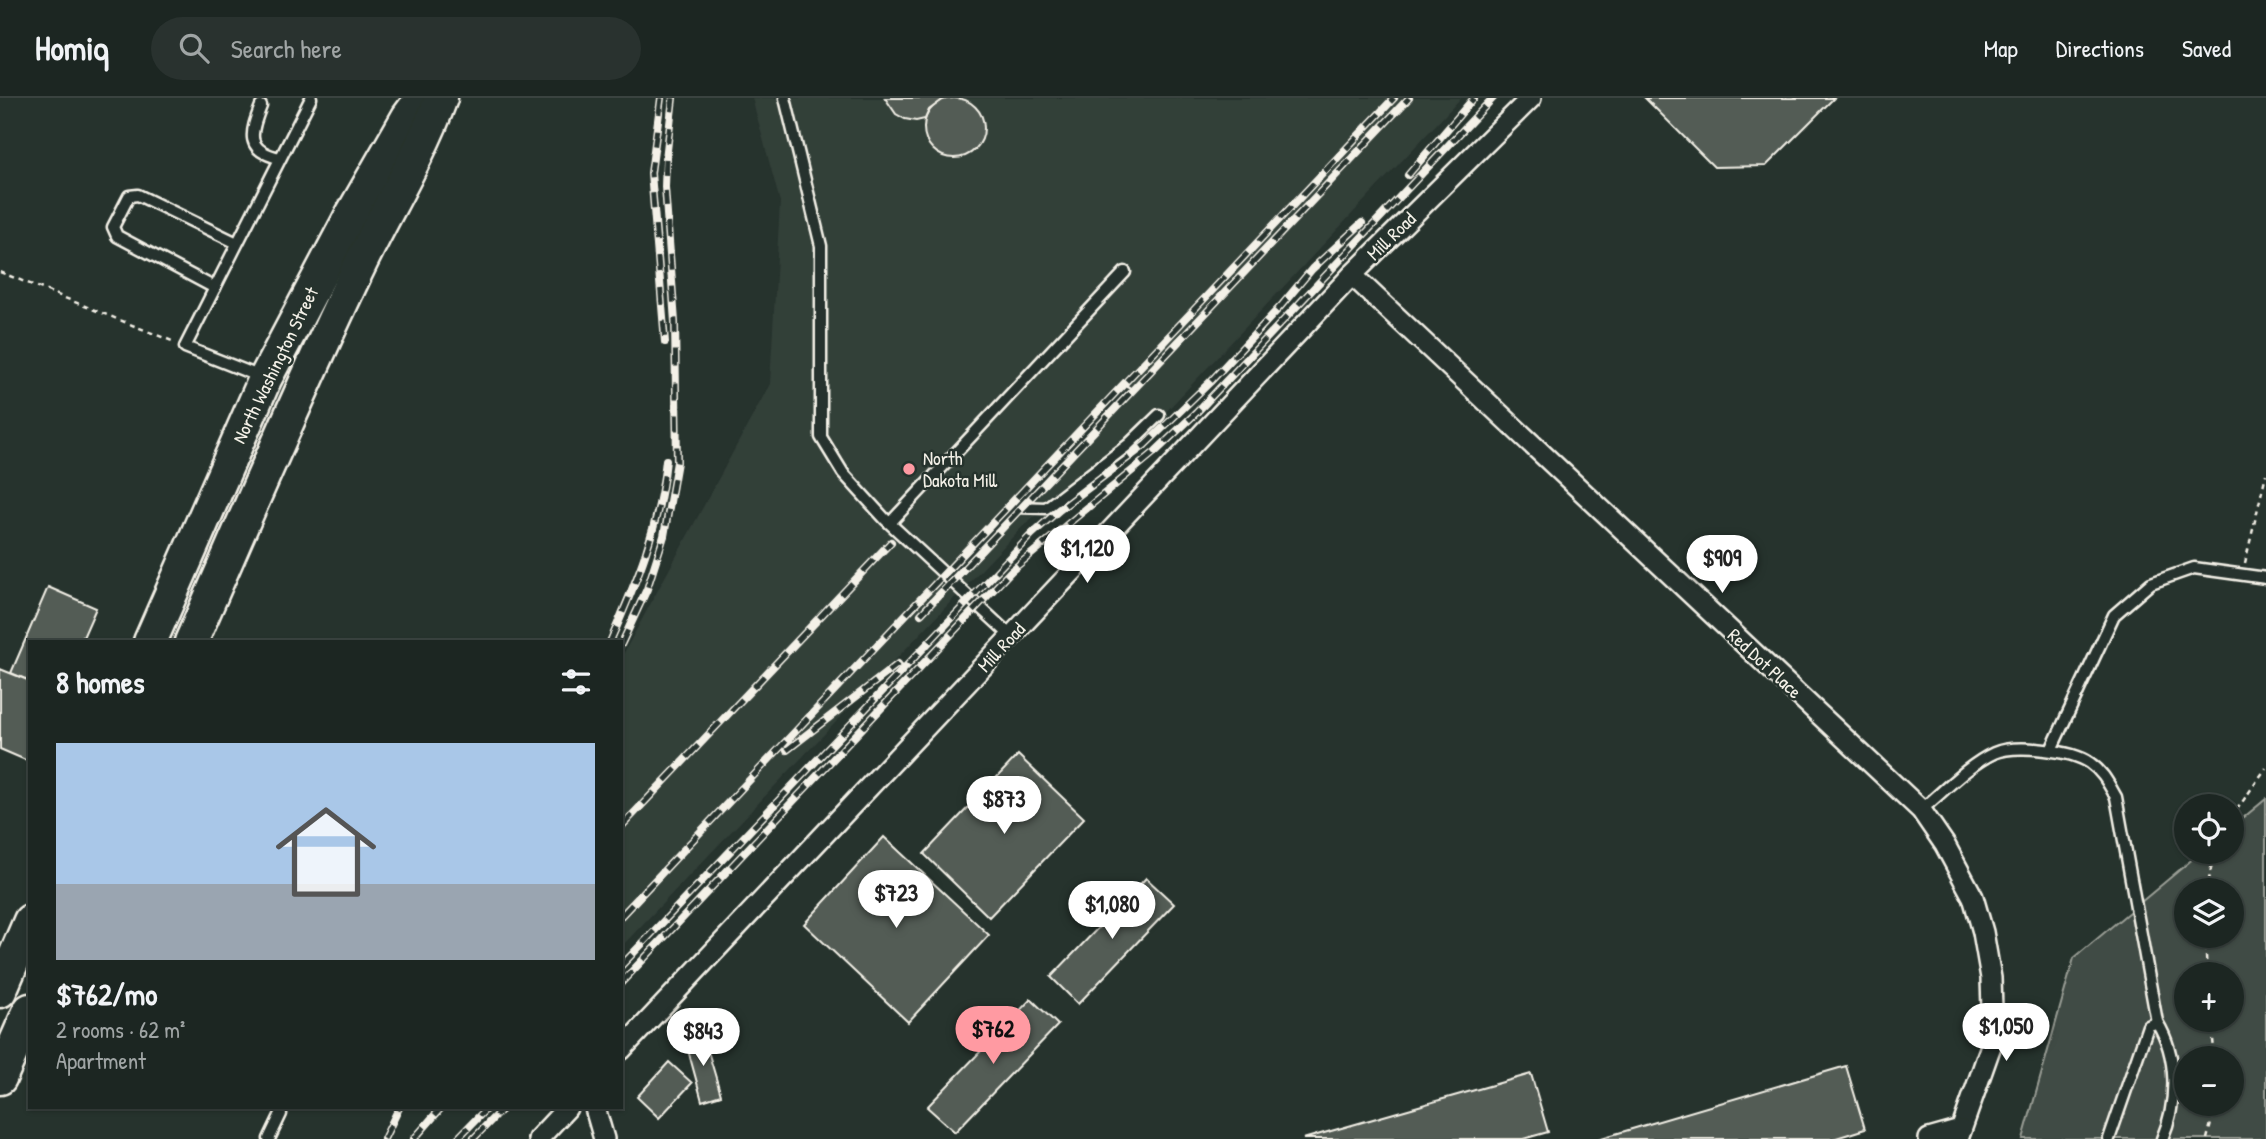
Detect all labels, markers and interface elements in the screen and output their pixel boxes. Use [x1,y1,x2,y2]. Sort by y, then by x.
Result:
search box [151,17,641,80]
text: Homiq [35,26,109,70]
icon: search [175,29,213,67]
text: Search here [231,31,342,66]
text: Map [1984,32,2018,64]
text: Directions [2056,32,2144,64]
text: Saved [2182,32,2231,64]
street label: Mill Road [1361,206,1422,266]
street label: North Washington Street [226,282,324,448]
place label: North Dakota Mill [923,445,998,493]
marker: North Dakota Mill [901,461,917,477]
pin: $1,120 [1030,526,1144,585]
text: $1,120 [1060,532,1114,563]
pin: $909 [1681,536,1763,595]
text: $909 [1703,542,1741,573]
street label: Mill Road [971,616,1031,678]
street label: Red Dot Place [1722,622,1808,704]
text: 8 homes [56,662,144,702]
icon: filters [557,663,595,701]
pin: $873 [963,776,1045,836]
text: $873 [982,783,1026,814]
icon: home [263,789,389,915]
map controls [2174,794,2244,1116]
button: locate [2174,794,2244,864]
pin: $723 [855,870,937,930]
text: $723 [874,877,918,908]
button: layers [2174,878,2244,948]
pin: $1,080 [1055,882,1169,941]
text: $1,080 [1084,888,1140,919]
button: + [2174,962,2244,1032]
text: $762/mo [56,974,157,1014]
pin: $1,050 [1949,1004,2063,1063]
pin: $762 [952,1006,1034,1066]
pin: $843 [662,1009,744,1068]
text: $1,050 [1979,1010,2034,1041]
text: $762 [972,1013,1015,1044]
text: 2 rooms · 62 m² [56,1014,185,1045]
text: $843 [683,1015,723,1046]
text: Apartment [56,1045,146,1076]
button: − [2174,1046,2244,1116]

